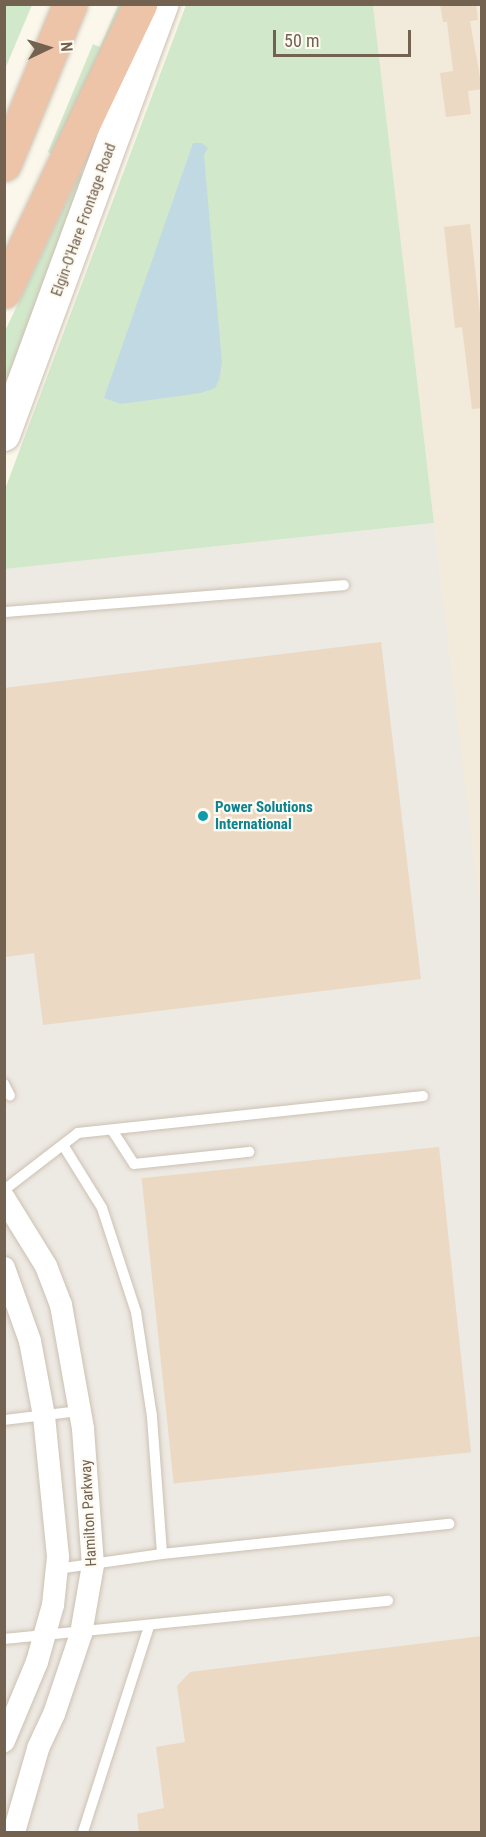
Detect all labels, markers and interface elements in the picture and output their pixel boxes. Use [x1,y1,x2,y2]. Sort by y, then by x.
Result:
north arrow [18,18,78,78]
scale bar [276,18,414,56]
text: 50 m [284,30,319,51]
text: N [57,41,76,52]
street label: Elgin-O'Hare Frontage Road [48,141,120,299]
place label: Power Solutions International [215,798,313,833]
marker: Power Solutions International [196,809,210,823]
street label: Hamilton Parkway [77,1459,101,1567]

